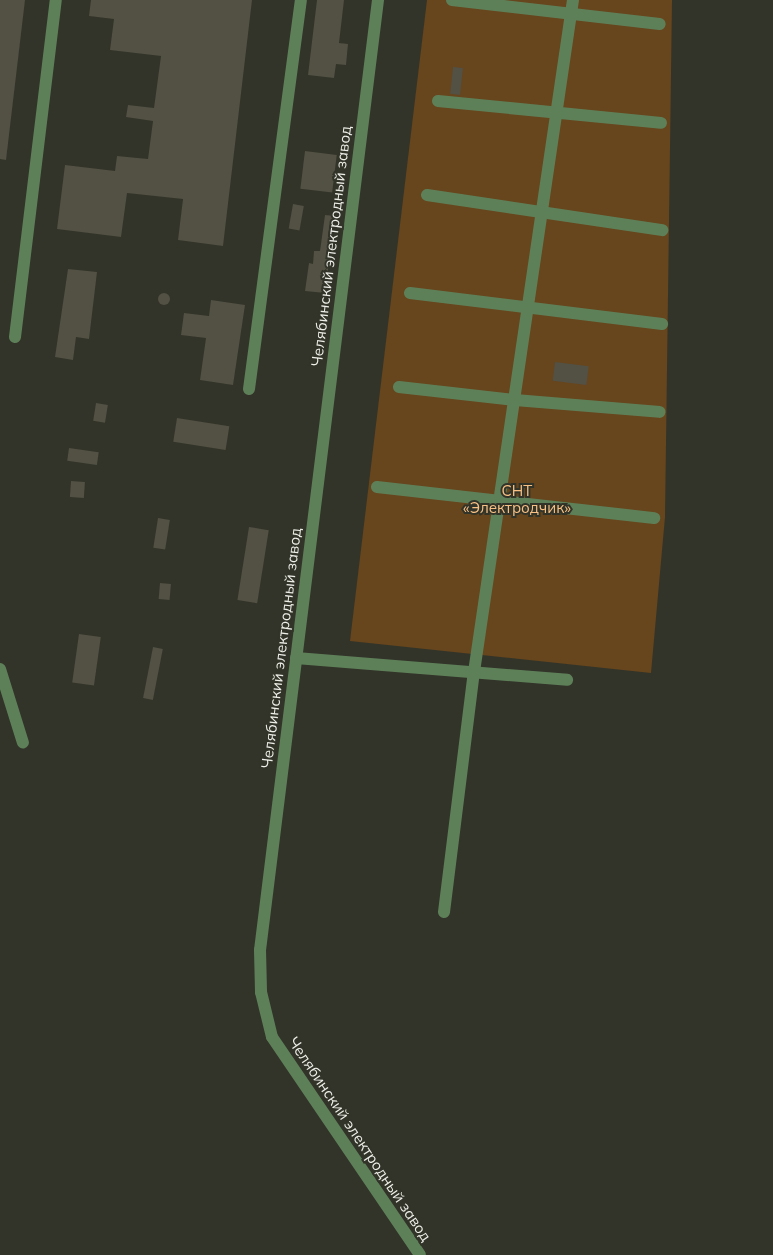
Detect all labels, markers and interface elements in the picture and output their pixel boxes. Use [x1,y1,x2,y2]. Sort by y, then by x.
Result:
street label: Челябинский электродный завод [307,125,355,367]
park label: СНТ «Электродчик» [463,481,571,516]
street label: Челябинский электродный завод [257,527,305,769]
street label: Челябинский электродный завод [285,1034,435,1244]

